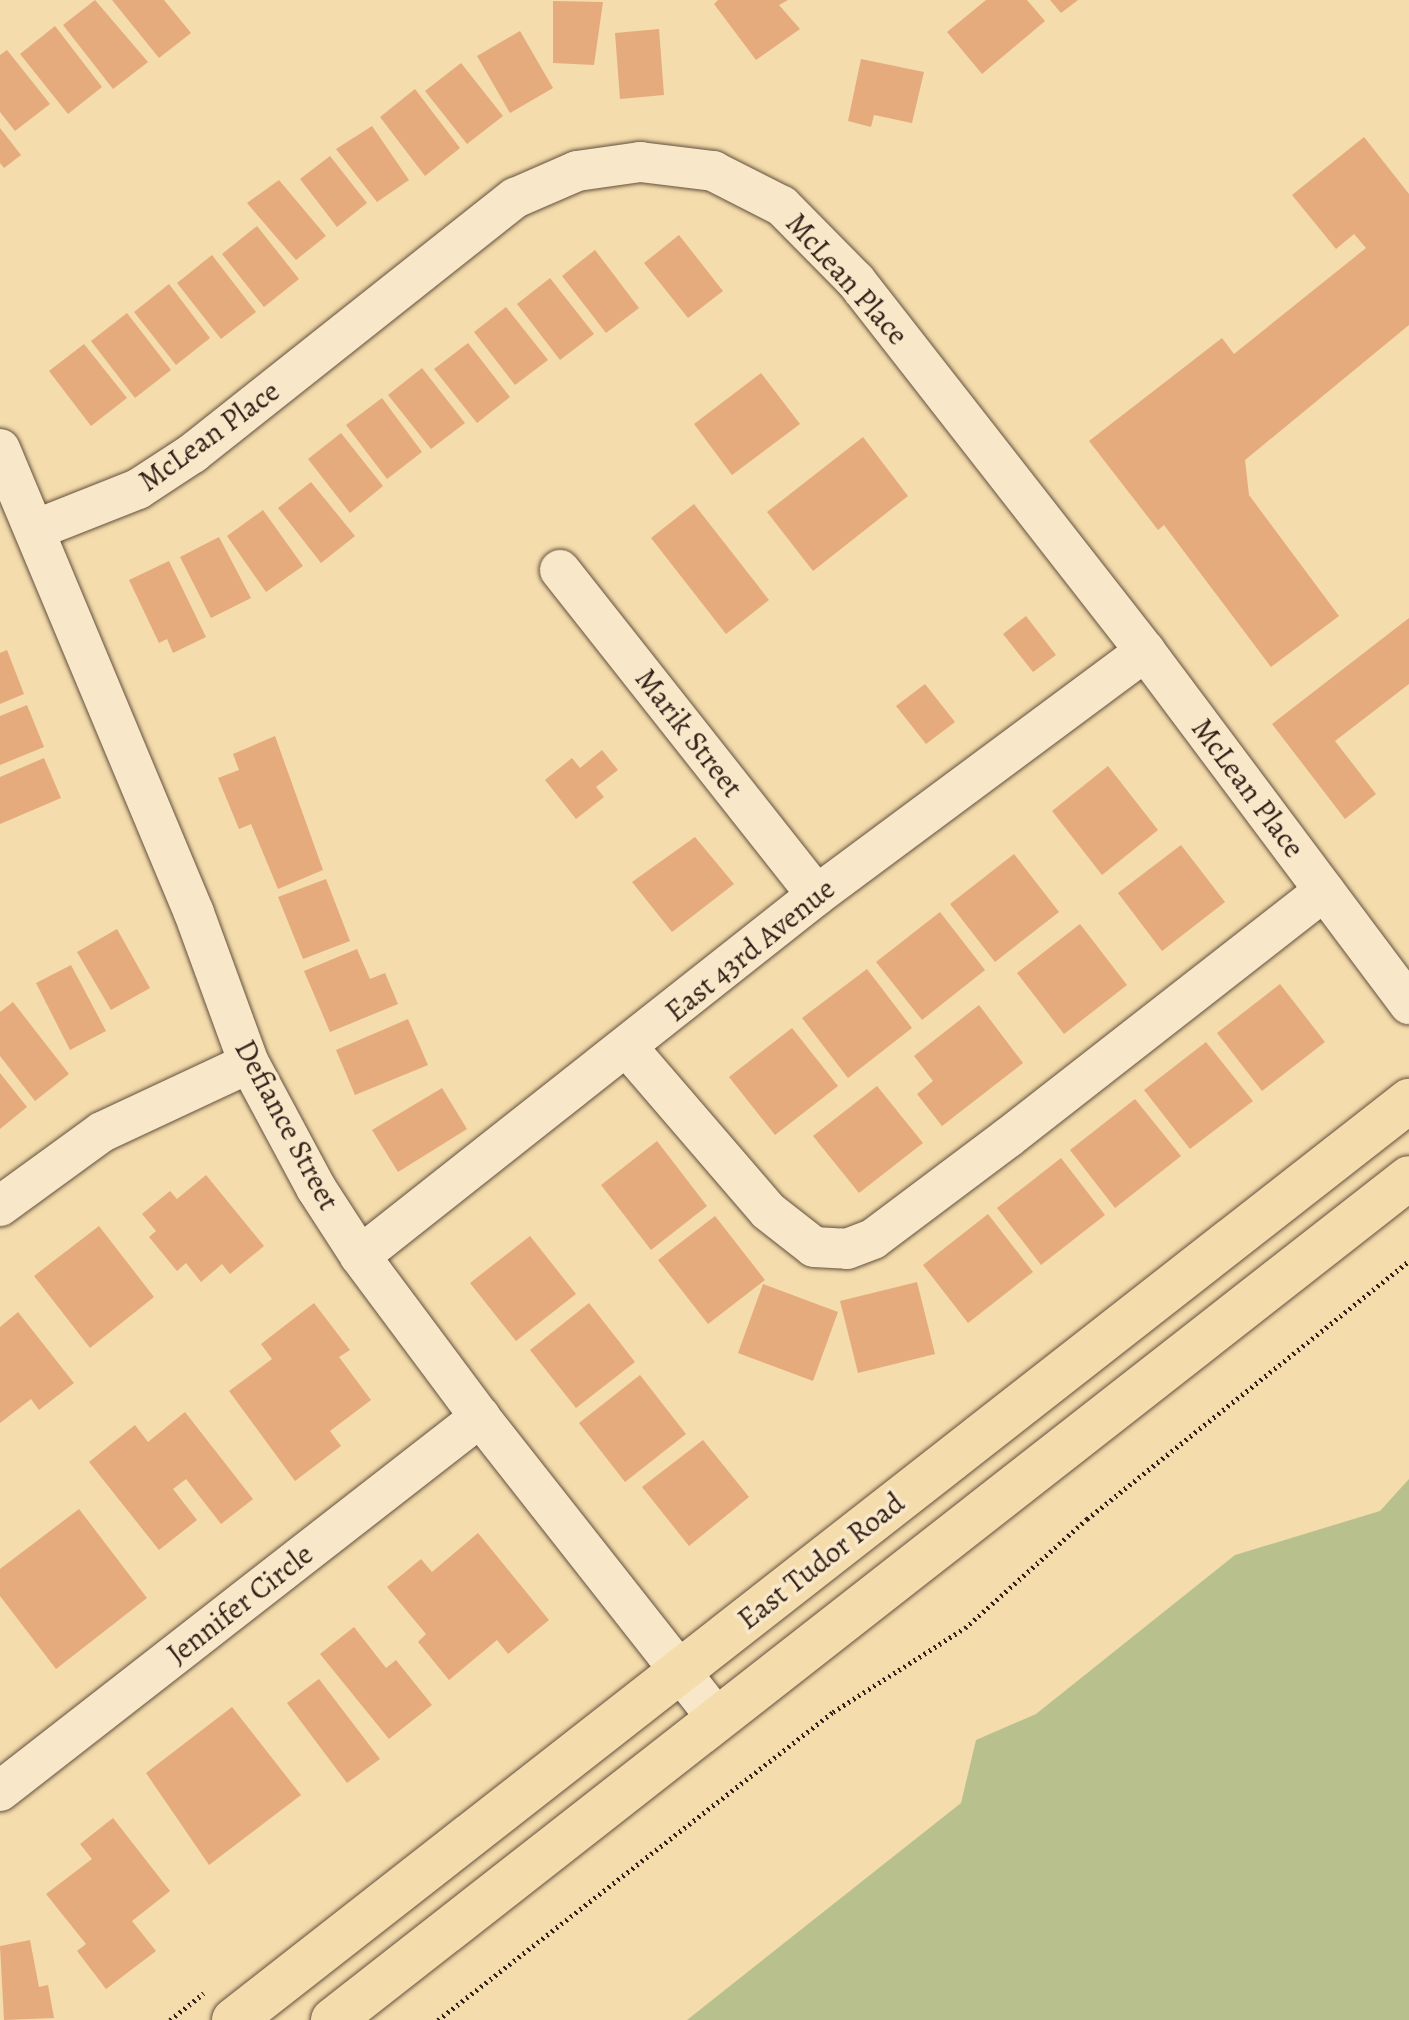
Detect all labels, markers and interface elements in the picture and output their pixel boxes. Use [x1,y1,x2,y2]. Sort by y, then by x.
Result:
street label: McLean Place [778,206,916,352]
street label: McLean Place [132,373,286,499]
street label: Marik Street [628,661,750,805]
street label: McLean Place [1184,711,1312,865]
street label: East 43rd Avenue [658,871,842,1029]
street label: Defiance Street [227,1034,347,1216]
street label: East Tudor Road [730,1485,912,1637]
street label: Jennifer Circle [160,1536,320,1672]

